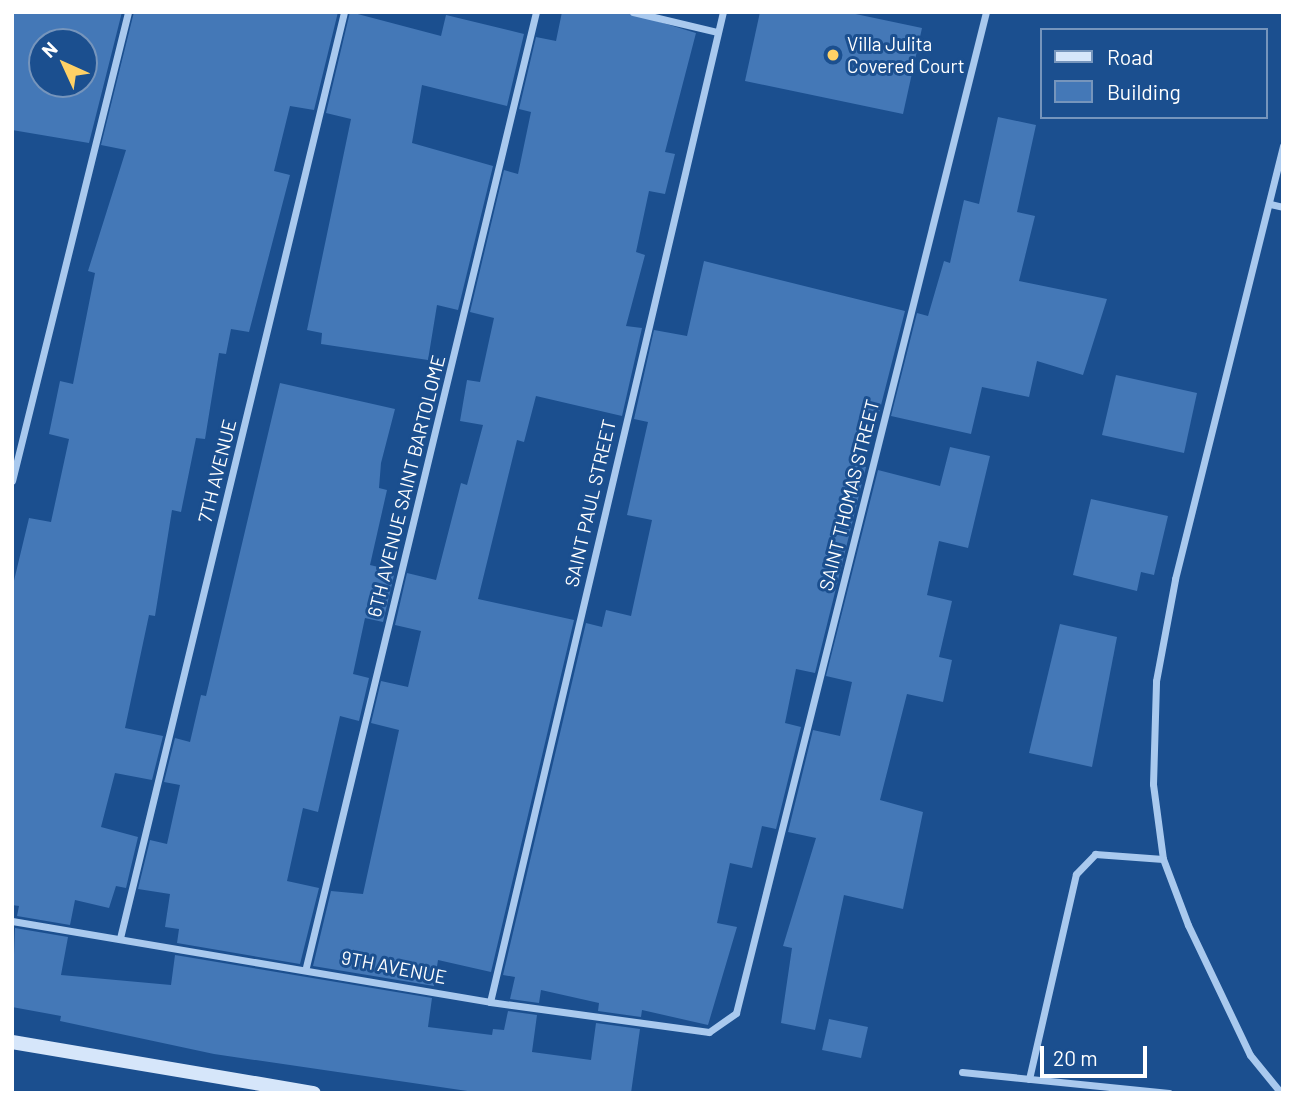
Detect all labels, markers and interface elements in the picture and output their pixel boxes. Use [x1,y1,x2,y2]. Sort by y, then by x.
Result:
north arrow [28,28,98,98]
legend [1040,28,1267,119]
place label: Villa Julita Covered Court [847,33,965,77]
text: N [37,37,62,62]
text: Road [1107,44,1153,69]
marker: Villa Julita Covered Court [825,47,841,63]
text: Building [1107,79,1181,104]
street label: 6TH AVENUE SAINT BARTOLOME [362,353,450,619]
street label: SAINT THOMAS STREET [814,397,884,593]
street label: 7TH AVENUE [193,417,241,525]
street label: SAINT PAUL STREET [560,417,620,589]
street label: 9TH AVENUE [339,946,449,988]
scale bar [1043,1032,1150,1076]
text: 20 m [1053,1045,1098,1070]

